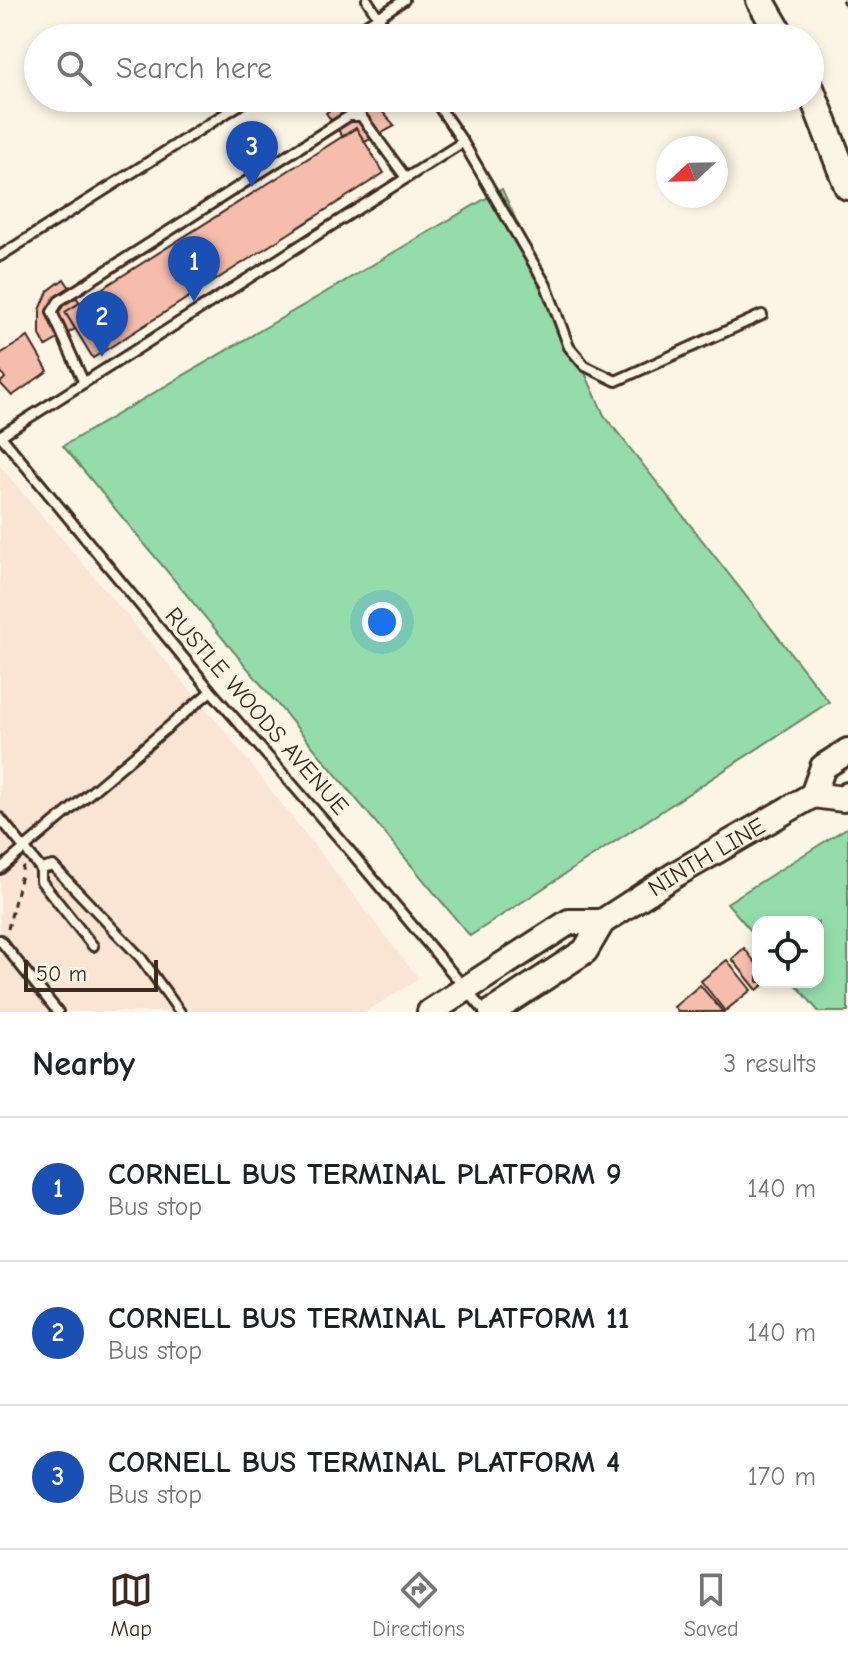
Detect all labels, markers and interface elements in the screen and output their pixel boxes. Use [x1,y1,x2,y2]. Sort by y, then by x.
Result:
search box [24,24,824,112]
icon: search [52,46,96,90]
text: Search here [116,51,272,86]
pin: 3 [226,121,278,187]
north arrow [656,136,728,208]
pin: 1 [168,236,220,302]
pin: 2 [76,291,128,357]
street label: RUSTLE WOODS AVENUE [159,602,355,820]
your location [362,602,402,642]
street label: NINTH LINE [643,812,770,902]
map controls [752,916,824,988]
button: locate [752,916,824,988]
scale bar [24,956,158,992]
text: 50 m [36,961,87,987]
text: Nearby [32,1044,135,1084]
text: 3 results [723,1049,816,1079]
text: CORNELL BUS TERMINAL PLATFORM 9 [108,1157,622,1192]
text: 1 [53,1174,63,1204]
text: 140 m [747,1174,816,1204]
text: Bus stop [108,1192,202,1222]
text: CORNELL BUS TERMINAL PLATFORM 11 [108,1301,629,1336]
text: 2 [52,1318,64,1348]
text: 140 m [747,1318,816,1348]
text: Bus stop [108,1336,202,1366]
text: CORNELL BUS TERMINAL PLATFORM 4 [108,1445,620,1480]
text: 3 [52,1462,64,1492]
text: 170 m [747,1462,816,1492]
text: Bus stop [108,1480,202,1510]
tab: Map [109,1568,153,1642]
tab: Directions [372,1568,465,1642]
tab: Saved [684,1568,739,1642]

